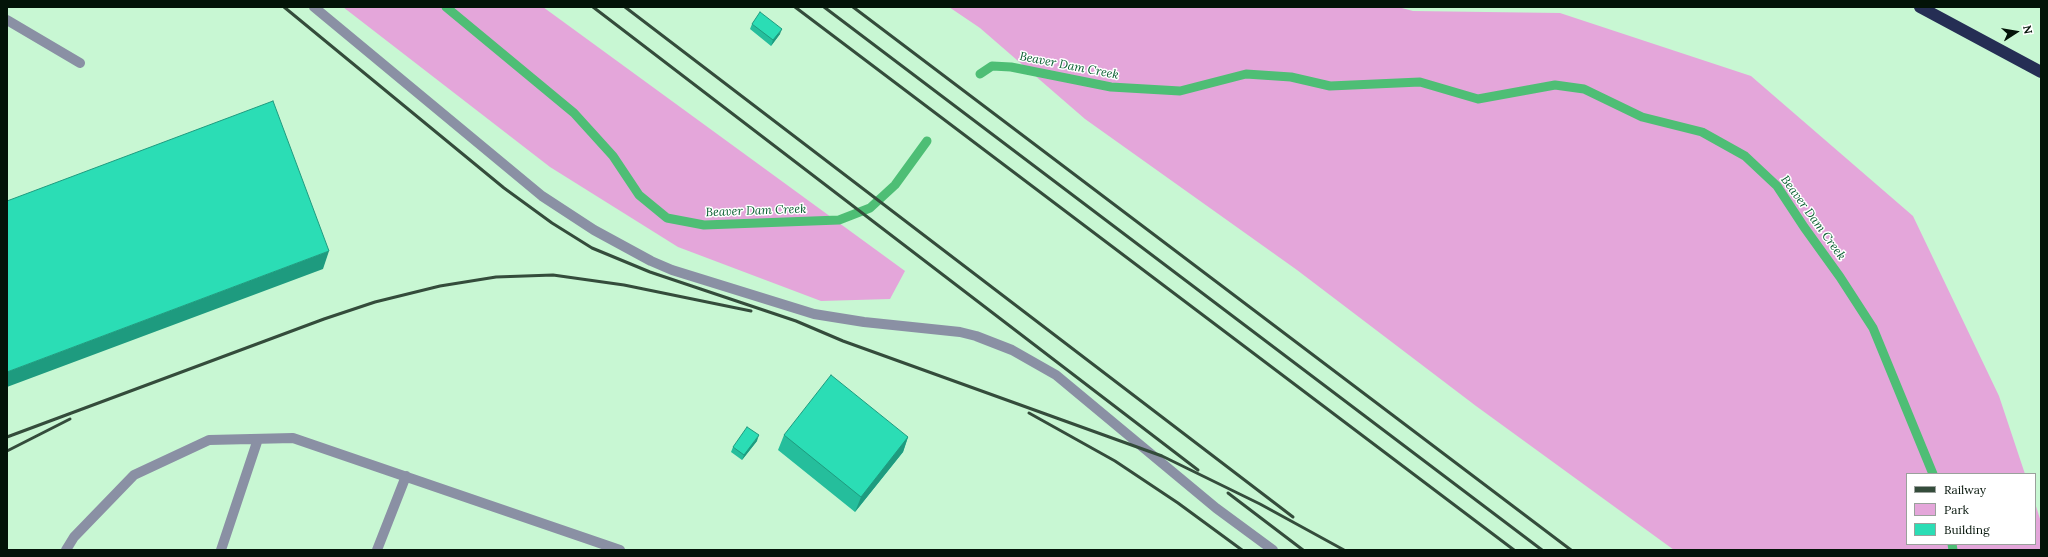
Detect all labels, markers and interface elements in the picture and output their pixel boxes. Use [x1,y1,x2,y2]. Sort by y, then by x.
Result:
north arrow [1996,12,2036,52]
text: N [2020,24,2035,35]
water label: Beaver Dam Creek [1018,49,1120,83]
water label: Beaver Dam Creek [1778,173,1848,263]
water label: Beaver Dam Creek [705,202,807,220]
legend [1906,473,2036,545]
text: Railway [1944,482,1986,497]
text: Park [1944,502,1969,517]
text: Building [1944,522,1990,537]

